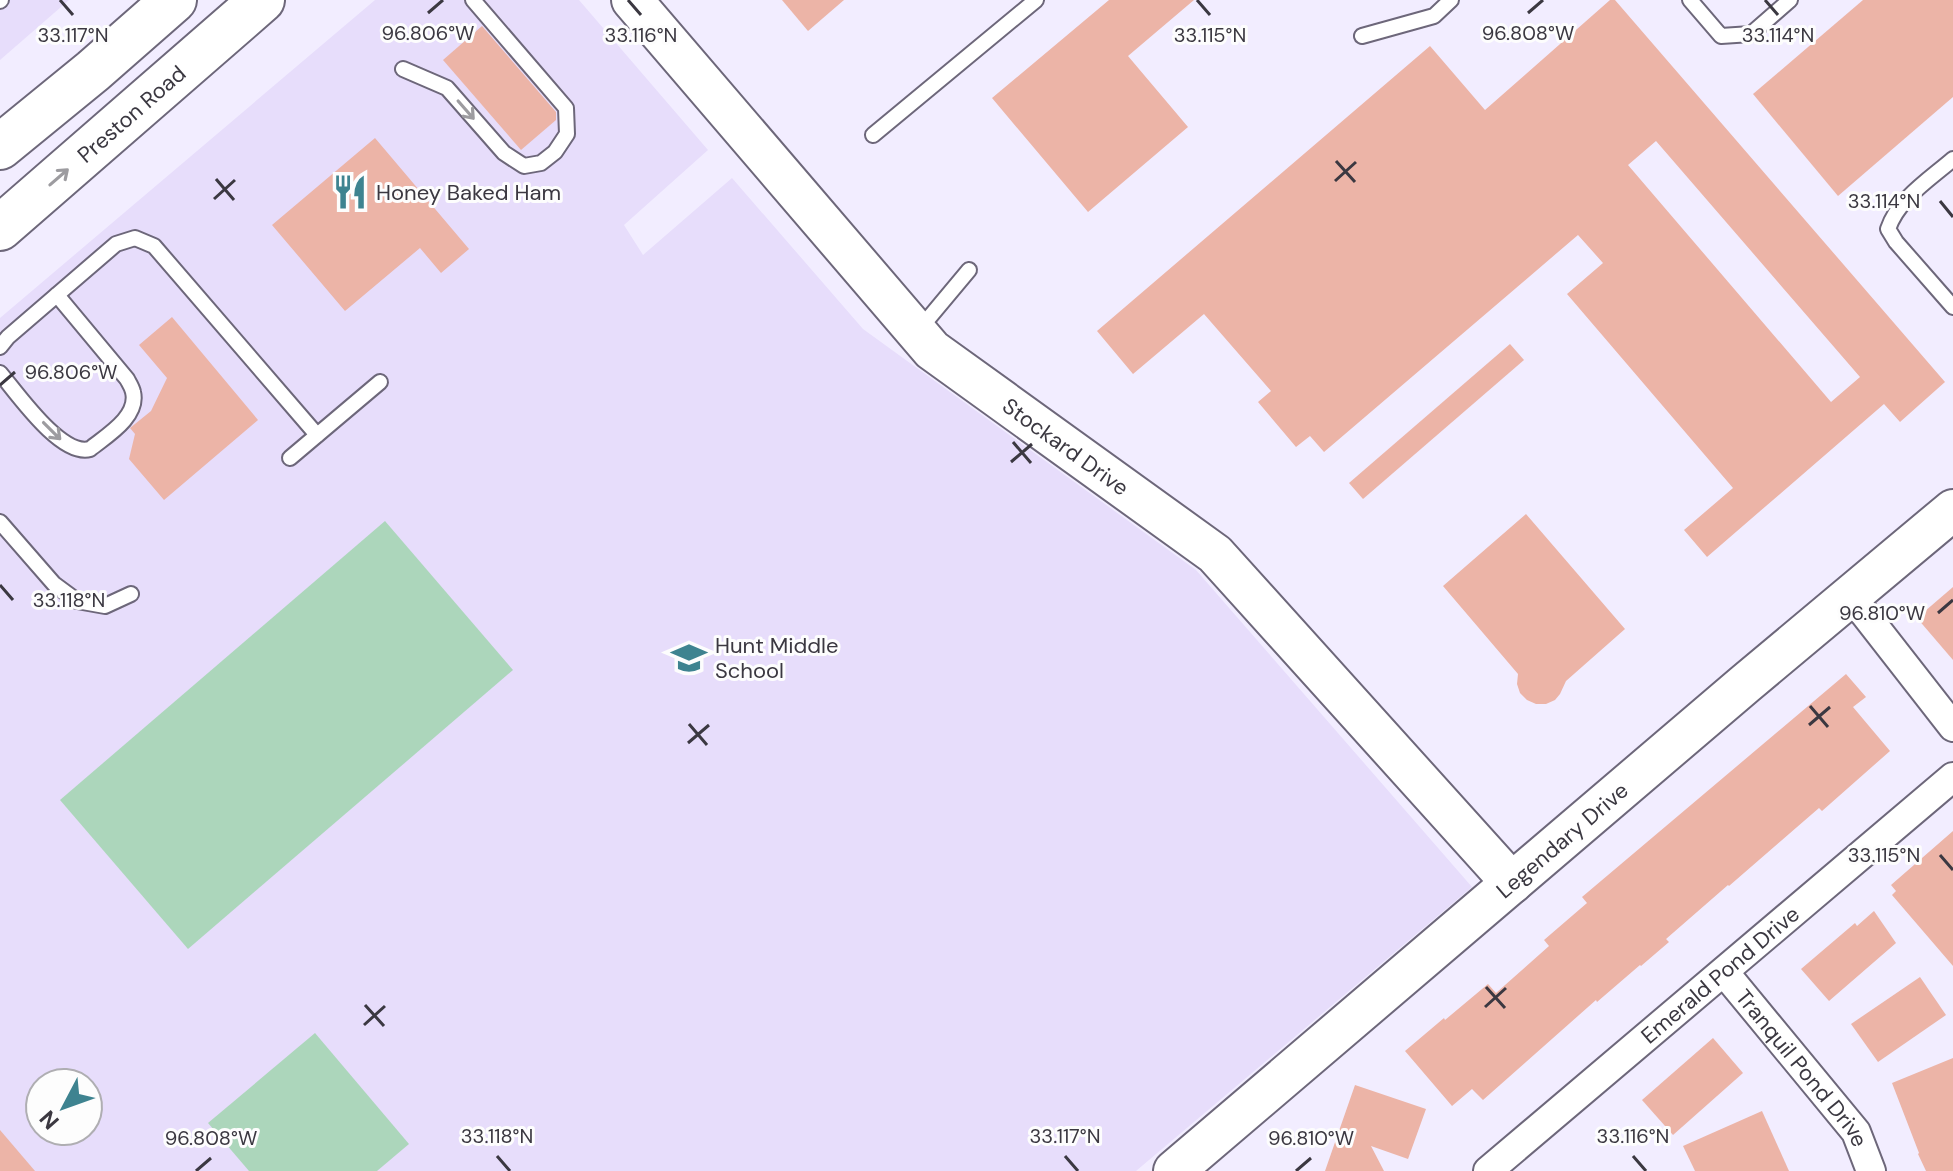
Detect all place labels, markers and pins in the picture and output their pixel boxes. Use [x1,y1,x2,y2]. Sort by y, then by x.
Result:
restaurant icon: Honey Baked Ham [331,173,369,211]
place label: Honey Baked Ham [376,178,561,207]
place label: Hunt Middle School [715,631,838,685]
school or university icon: Hunt Middle School [670,639,708,677]

